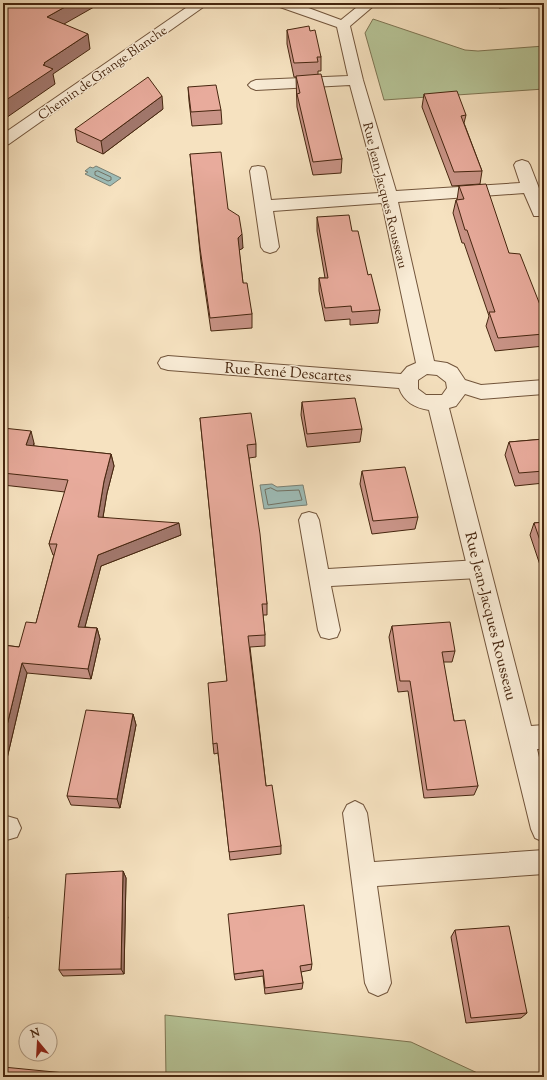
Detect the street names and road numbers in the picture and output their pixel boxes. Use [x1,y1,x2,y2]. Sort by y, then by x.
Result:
street label: Chemin de Grange Blanche [35,22,171,125]
street label: Rue Jean-Jacques Rousseau [357,121,411,271]
street label: Rue René Descartes [224,359,352,388]
street label: Rue Jean-Jacques Rousseau [458,530,521,703]

